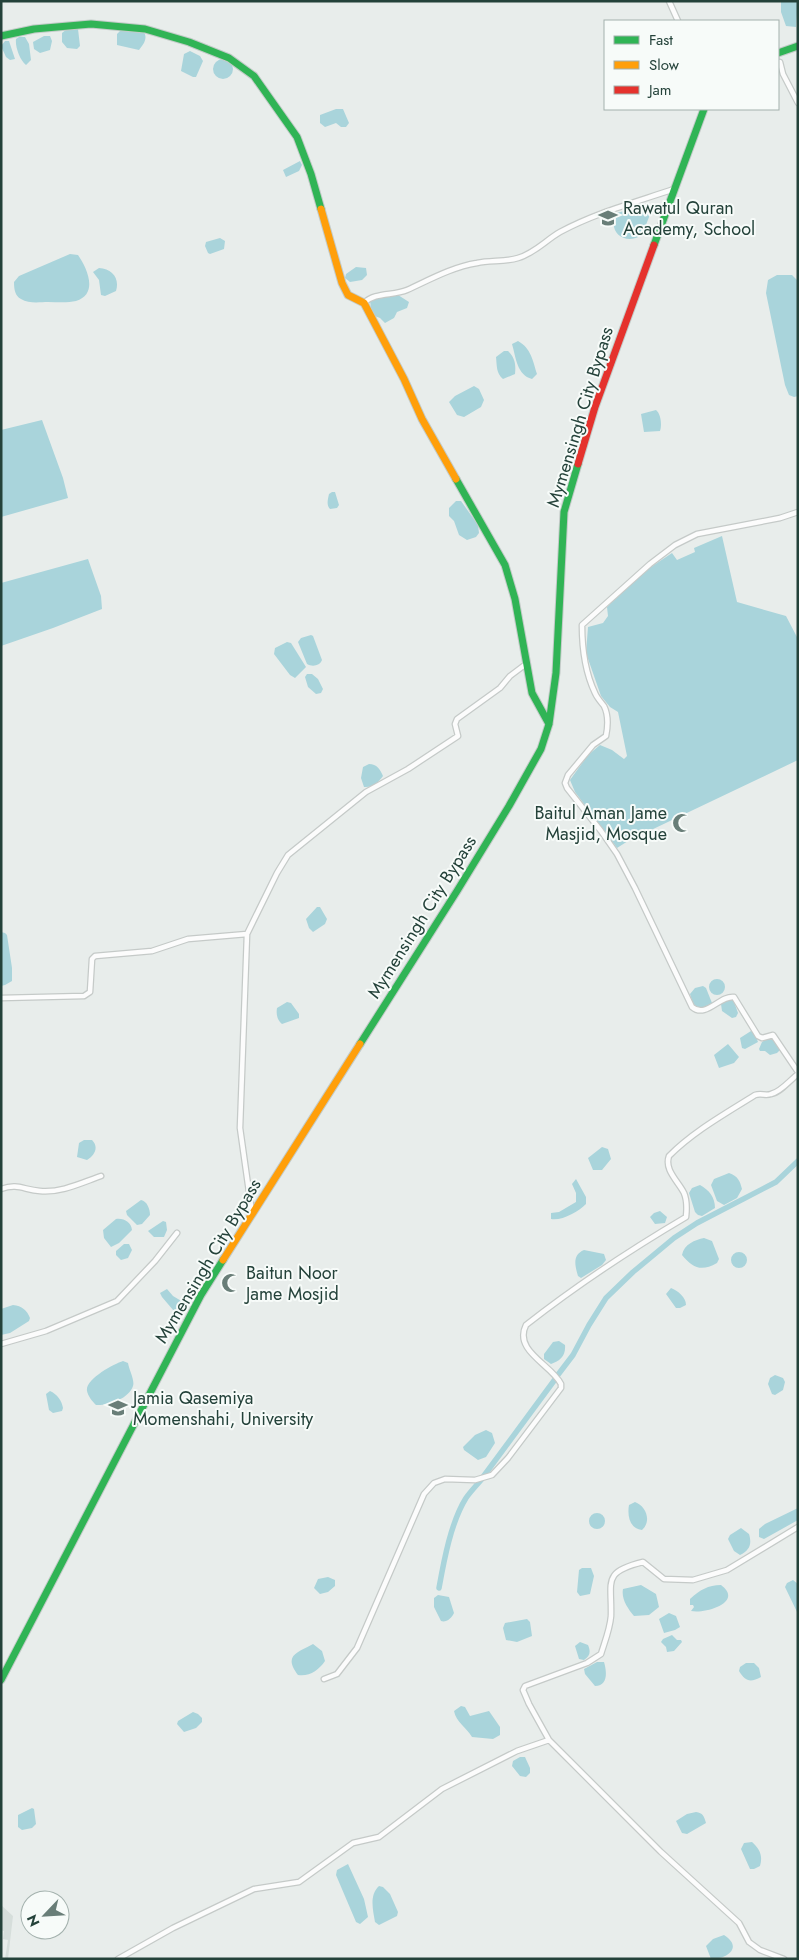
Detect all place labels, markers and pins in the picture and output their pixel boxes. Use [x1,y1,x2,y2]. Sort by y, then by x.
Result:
place label: Rawatul Quran Academy, School [623,195,755,242]
school or university icon: Rawatul Quran Academy, School [597,207,619,229]
place label: Baitul Aman Jame Masjid, Mosque [535,800,667,847]
mosque icon: Baitul Aman Jame Masjid, Mosque [671,812,693,834]
place label: Baitun Noor Jame Mosjid [244,1260,339,1307]
mosque icon: Baitun Noor Jame Mosjid [220,1272,242,1294]
place label: Jamia Qasemiya Momenshahi, University [131,1385,313,1432]
school or university icon: Jamia Qasemiya Momenshahi, University [107,1397,129,1419]

